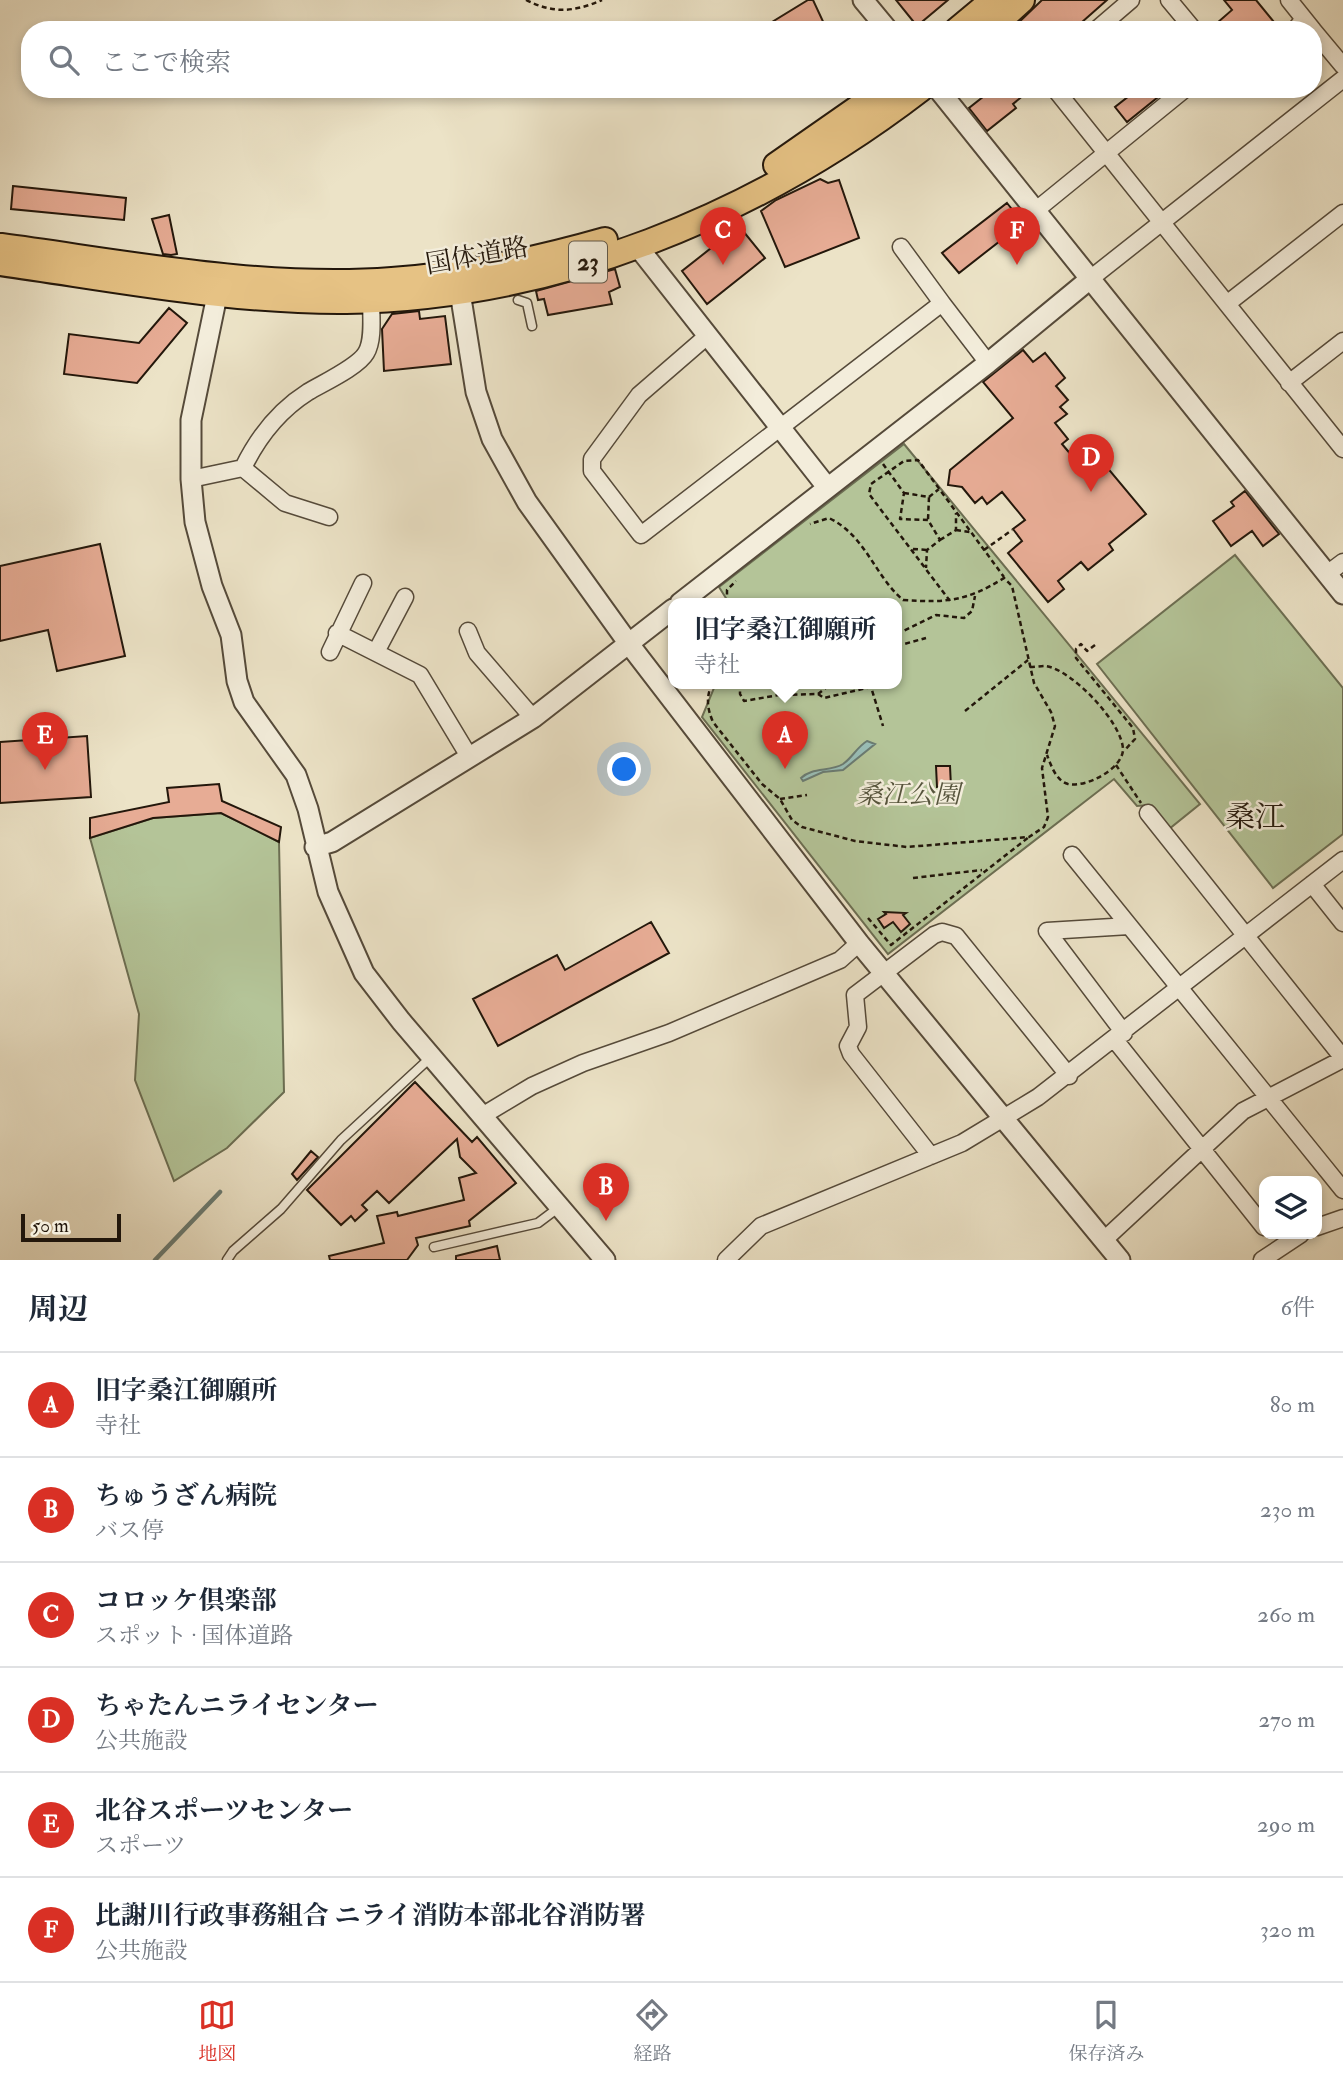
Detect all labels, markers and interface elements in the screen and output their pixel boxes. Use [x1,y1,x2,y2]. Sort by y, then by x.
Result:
search box [21,21,1322,98]
icon: search [45,41,83,79]
text: ここで検索 [101,47,231,79]
pin: C [700,207,746,265]
pin: F [994,207,1040,265]
street label: 国体道路 [423,231,531,281]
road number: 23 [569,242,607,282]
pin: D [1068,434,1114,492]
popup [668,598,902,689]
text: 旧字桑江御願所 [694,614,876,646]
text: 寺社 [694,650,740,679]
pin: A [762,711,808,769]
pin: E [22,712,68,770]
your location [607,752,641,786]
park label: 桑江公園 [856,779,964,811]
district label: 桑江 [1225,799,1285,836]
pin: B [583,1163,629,1221]
map controls [1259,1176,1322,1239]
button: layers [1259,1176,1322,1239]
scale bar [21,1211,121,1243]
text: 50 m [32,1214,69,1238]
text: 周辺 [28,1291,88,1328]
text: 6件 [1280,1293,1315,1322]
text: 旧字桑江御願所 [95,1375,277,1407]
text: A [44,1390,58,1419]
text: 80 m [1270,1390,1315,1419]
text: 寺社 [95,1411,141,1440]
text: ちゅうざん病院 [95,1480,277,1512]
text: B [43,1495,59,1524]
text: 230 m [1260,1495,1315,1524]
text: バス停 [95,1516,164,1545]
text: コロッケ倶楽部 [95,1585,276,1617]
text: C [43,1600,59,1629]
text: 260 m [1257,1600,1315,1629]
text: スポット · 国体道路 [95,1621,293,1650]
text: ちゃたんニライセンター [95,1690,378,1722]
text: D [42,1705,60,1734]
text: 270 m [1258,1705,1315,1734]
text: 公共施設 [95,1726,187,1755]
text: 北谷スポーツセンター [95,1795,353,1827]
text: E [43,1810,59,1839]
text: 290 m [1257,1810,1315,1839]
text: スポーツ [95,1831,186,1860]
text: 比謝川行政事務組合 ニライ消防本部北谷消防署 [95,1900,646,1932]
text: F [44,1915,58,1944]
text: 320 m [1260,1915,1315,1944]
text: 公共施設 [95,1936,187,1965]
tab: 地図 [198,1996,237,2066]
tab: 経路 [633,1996,672,2066]
tab: 保存済み [1068,1996,1145,2066]

